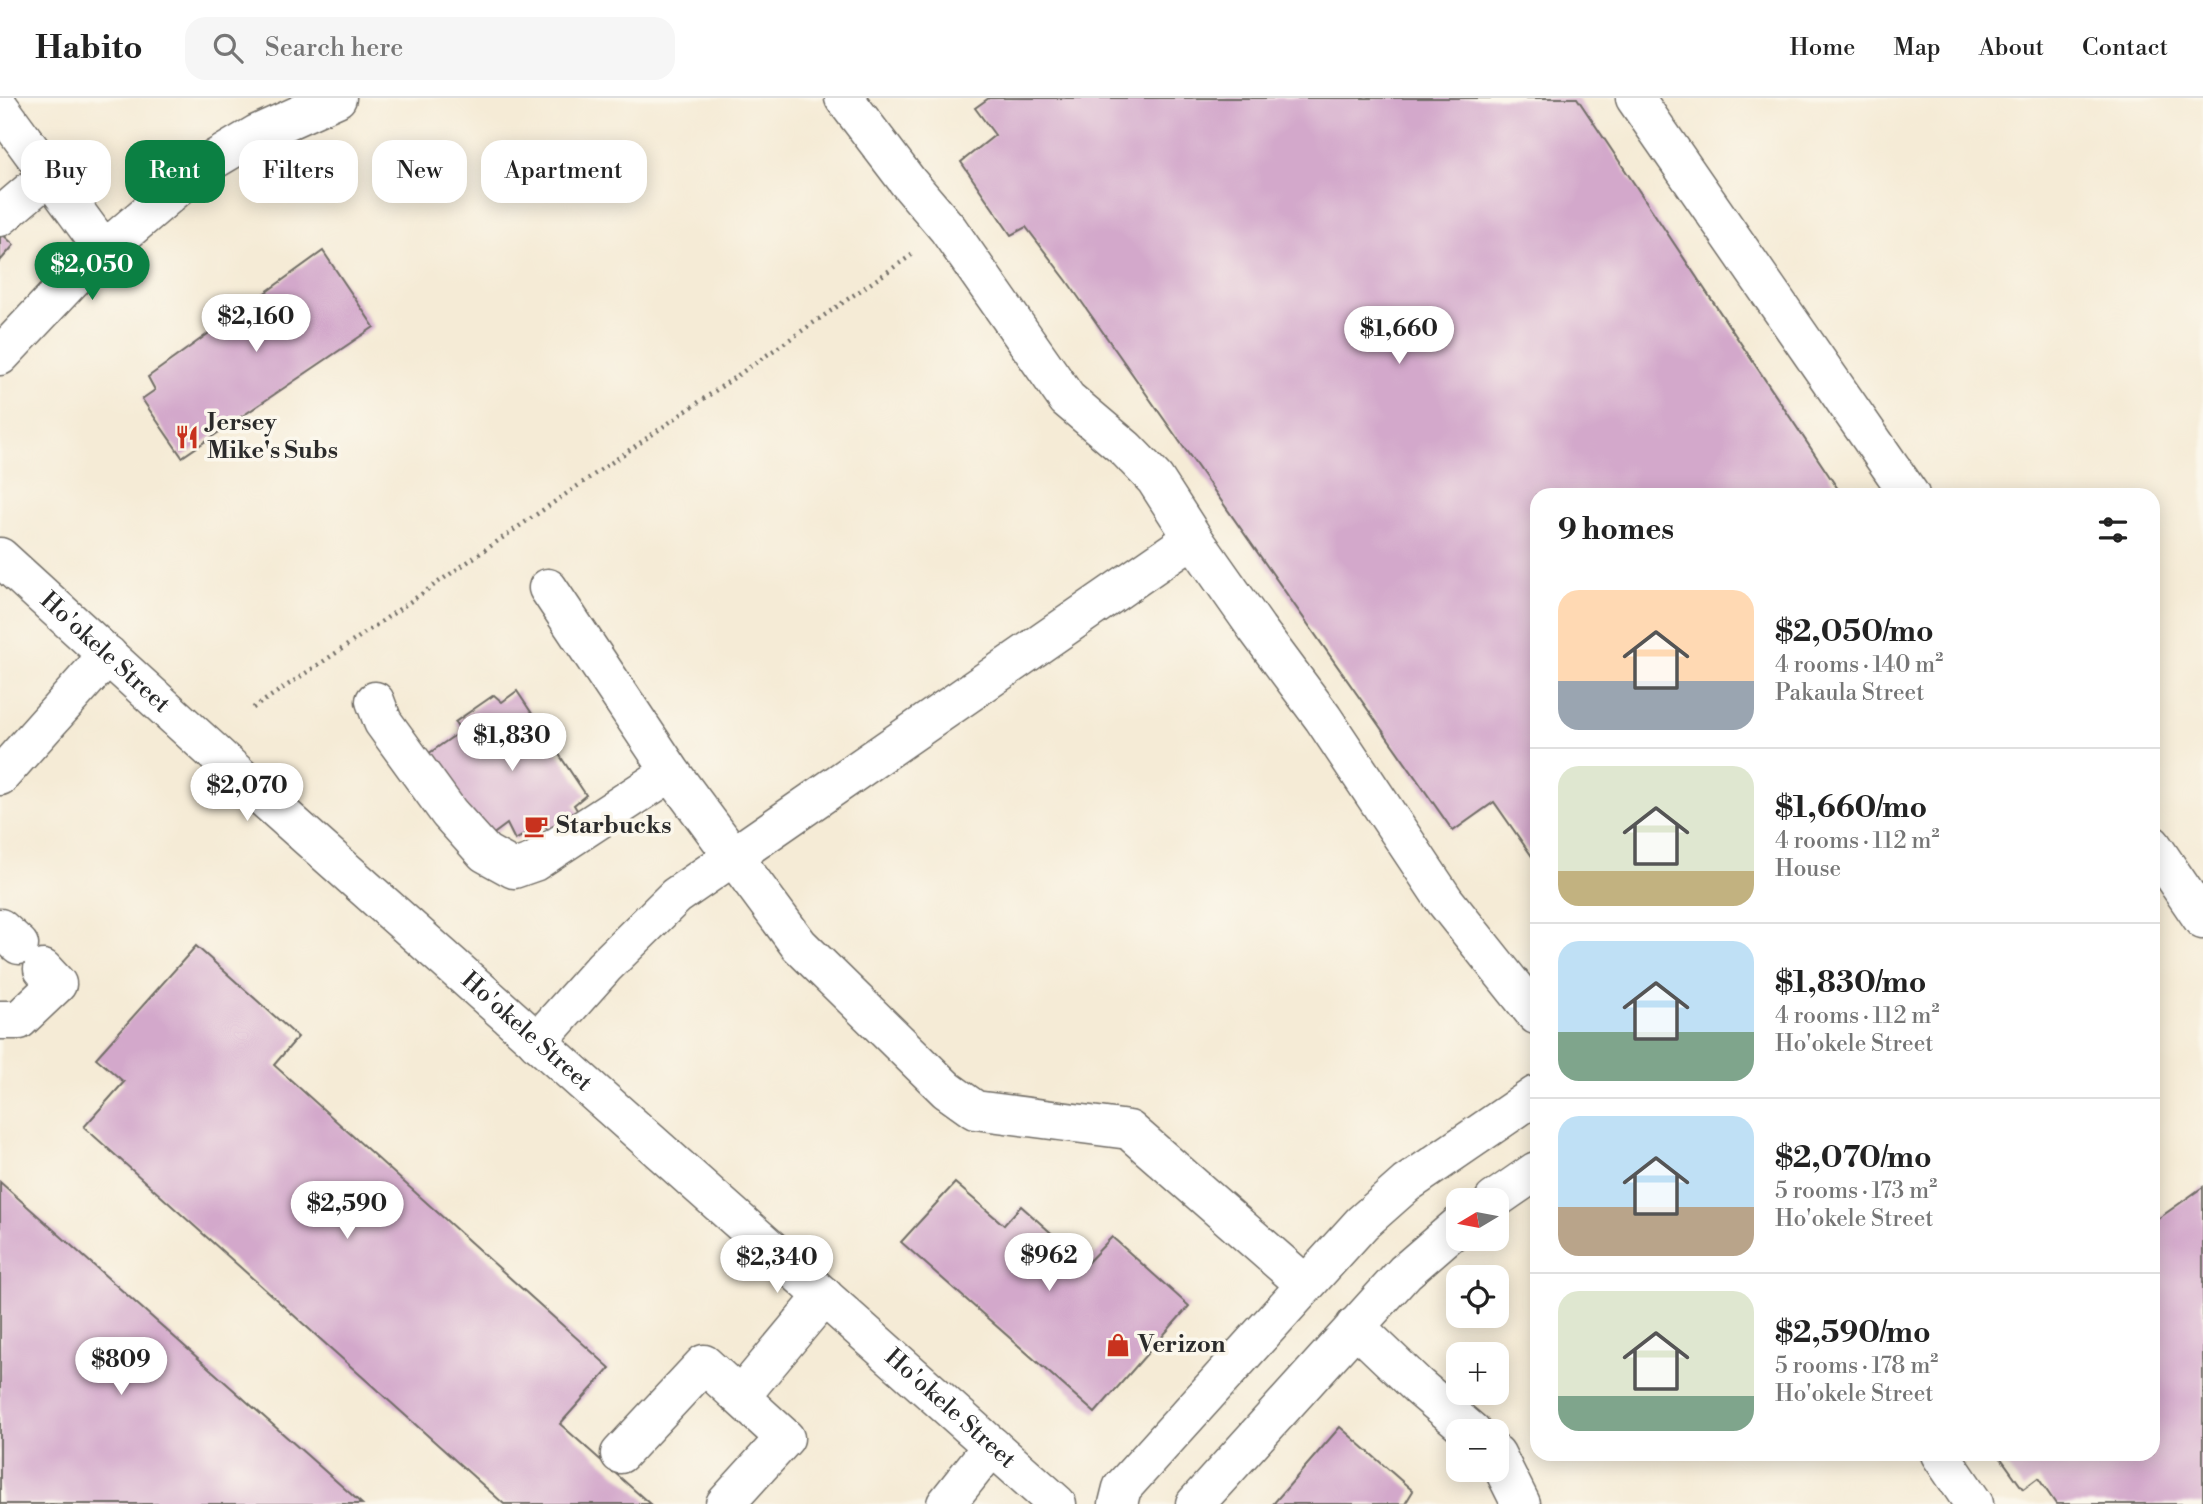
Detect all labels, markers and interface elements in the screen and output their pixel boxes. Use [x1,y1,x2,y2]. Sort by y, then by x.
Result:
search box [185,17,675,80]
text: Habito [35,28,143,69]
icon: search [209,29,247,67]
text: Search here [265,32,404,64]
text: Home [1790,33,1855,63]
text: Map [1893,33,1941,63]
text: About [1979,33,2044,63]
text: Contact [2082,33,2168,63]
chip: Buy [21,140,111,203]
chip: Rent [125,140,225,203]
chip: Filters [239,140,358,203]
chip: New [372,140,467,203]
chip: Apartment [481,140,647,203]
pin: $2,050 [35,242,149,302]
text: $2,050 [51,251,133,279]
pin: $2,160 [199,294,313,354]
text: $2,160 [218,303,294,331]
pin: $1,660 [1342,306,1456,366]
text: $1,660 [1360,315,1438,343]
place label: Jersey Mike's Subs [204,408,338,466]
restaurant icon: Jersey Mike's Subs [173,423,201,451]
text: 9 homes [1558,511,1674,549]
icon: filters [2094,511,2132,549]
street label: Ho'okele Street [34,586,176,720]
text: $2,050/mo [1775,613,1934,651]
icon: home [1614,618,1698,702]
text: 4 rooms · 140 m² [1775,651,1943,679]
text: Pakaula Street [1775,679,1924,707]
pin: $1,830 [455,714,569,773]
text: $1,830 [473,722,551,750]
pin: $2,070 [190,764,304,823]
text: $2,070 [206,772,288,800]
text: $1,660/mo [1775,789,1927,827]
icon: home [1614,794,1698,878]
place label: Starbucks [556,811,672,841]
cafe icon: Starbucks [522,812,550,840]
text: 4 rooms · 112 m² [1775,827,1940,855]
text: House [1775,855,1841,883]
text: $1,830/mo [1775,964,1926,1002]
street label: Ho'okele Street [455,966,599,1098]
icon: home [1614,969,1698,1053]
text: 4 rooms · 112 m² [1775,1002,1940,1030]
text: Ho'okele Street [1775,1030,1934,1058]
text: $2,070/mo [1775,1139,1932,1177]
icon: home [1614,1144,1698,1228]
text: 5 rooms · 173 m² [1775,1177,1937,1205]
pin: $2,590 [290,1182,404,1241]
north arrow [1446,1188,1508,1251]
map controls [1446,1188,1509,1482]
text: $2,590 [307,1190,387,1218]
text: Ho'okele Street [1775,1205,1934,1233]
pin: $962 [1008,1234,1090,1293]
pin: $2,340 [720,1236,834,1295]
text: $962 [1020,1242,1078,1270]
text: $2,340 [736,1244,818,1272]
button: locate [1446,1265,1509,1328]
text: $2,590/mo [1775,1314,1931,1352]
icon: home [1614,1319,1698,1403]
place label: Verizon [1137,1330,1226,1360]
shop icon: Verizon [1104,1331,1132,1359]
pin: $809 [80,1338,162,1397]
button: + [1446,1342,1509,1405]
street label: Ho'okele Street [878,1343,1022,1475]
text: $809 [91,1346,151,1374]
text: 5 rooms · 178 m² [1775,1352,1938,1380]
text: Ho'okele Street [1775,1380,1934,1408]
button: − [1446,1419,1509,1482]

